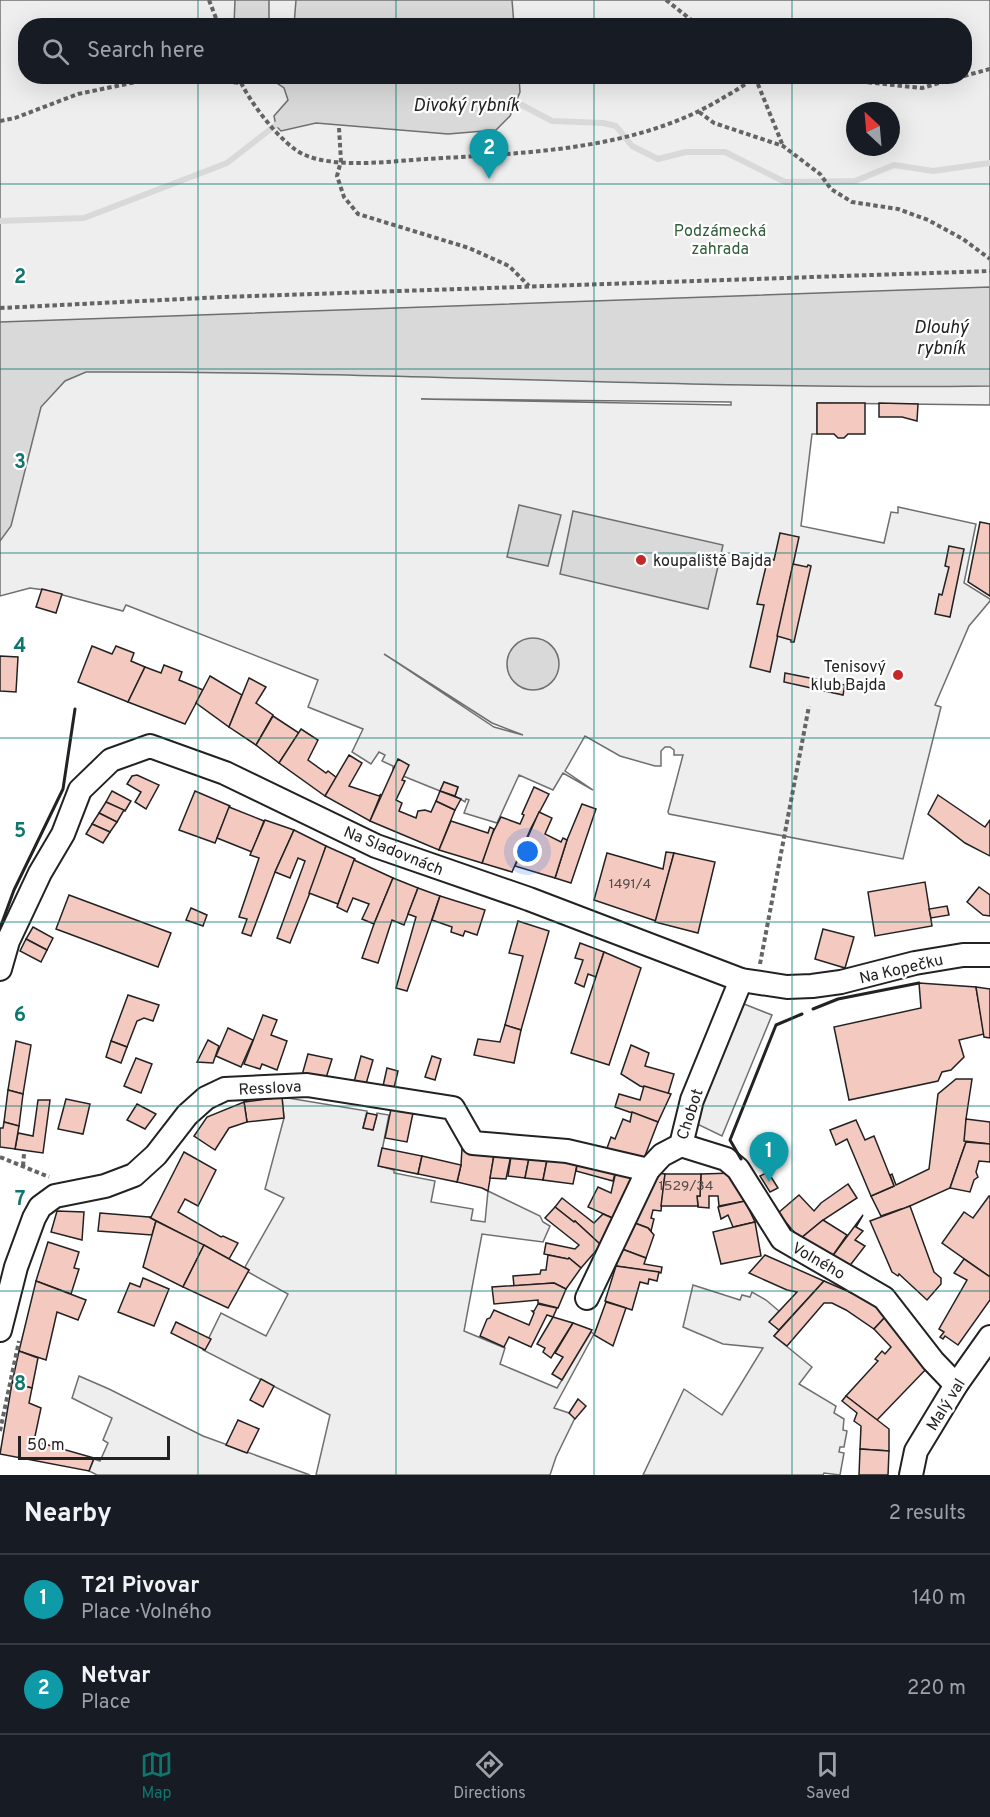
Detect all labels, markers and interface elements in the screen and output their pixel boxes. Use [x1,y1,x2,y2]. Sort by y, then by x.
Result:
search box [18,18,972,84]
icon: search [39,35,72,68]
text: Search here [87,38,205,65]
water label: Divoký rybník [413,95,520,118]
north arrow [846,102,900,156]
pin: 2 [470,130,508,179]
park label: Podzámecká zahrada [674,222,766,260]
text: 2 [14,265,26,291]
water label: Dlouhý rybník [914,317,970,361]
text: 3 [14,450,26,476]
place label: koupaliště Bajda [653,552,772,572]
marker: koupaliště Bajda [634,553,648,567]
text: 4 [14,634,26,660]
place label: Tenisový klub Bajda [811,658,886,696]
marker: Tenisový klub Bajda [891,668,905,682]
text: 5 [14,819,26,845]
street label: Na Sladovnách [340,823,446,881]
your location [513,837,542,866]
house number: 1491/4 [609,876,651,893]
street label: Na Kopečku [858,951,945,989]
text: 6 [14,1003,26,1029]
street label: Resslova [238,1077,302,1101]
street label: Chobot [673,1087,709,1143]
pin: 1 [750,1132,788,1182]
house number: 1529/34 [659,1178,713,1195]
text: 7 [15,1187,25,1213]
street label: Volného [788,1239,848,1285]
text: 8 [14,1372,26,1398]
street label: Malý val [923,1375,970,1435]
scale bar [18,1433,170,1460]
text: 50 m [27,1436,65,1456]
text: Nearby [24,1498,112,1531]
text: 2 results [889,1501,966,1527]
text: T21 Pivovar [81,1573,199,1600]
text: 1 [40,1586,48,1612]
text: 140 m [912,1586,966,1612]
text: Place · Volného [81,1600,212,1626]
text: Netvar [81,1663,150,1690]
text: 2 [37,1676,50,1702]
text: 220 m [907,1676,966,1702]
text: Place [81,1690,131,1716]
tab: Map [140,1748,173,1804]
tab: Directions [453,1748,526,1804]
tab: Saved [806,1748,850,1804]

